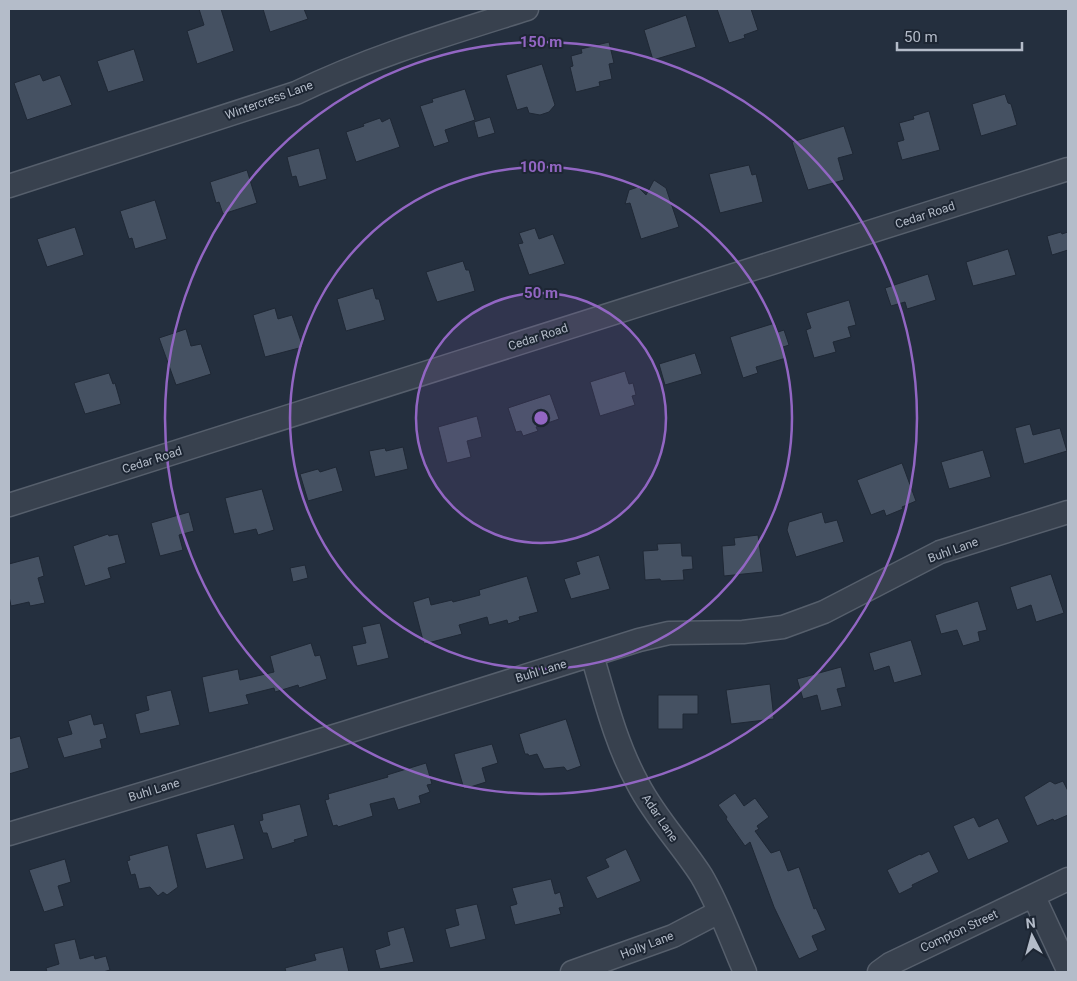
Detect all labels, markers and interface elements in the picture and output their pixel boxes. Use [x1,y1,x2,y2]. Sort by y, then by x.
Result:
scale bar [897,20,1022,52]
text: 50 m [904,28,938,46]
text: 150 m [520,33,562,51]
street label: Wintercress Lane [223,78,315,122]
text: 100 m [520,158,562,176]
street label: Cedar Road [893,199,957,231]
text: 50 m [524,284,558,302]
street label: Cedar Road [506,321,570,353]
centre of rings [532,409,550,427]
street label: Cedar Road [120,444,184,476]
street label: Buhl Lane [926,534,980,566]
street label: Buhl Lane [514,657,568,685]
street label: Buhl Lane [127,776,181,804]
street label: Adar Lane [639,792,681,844]
street label: Compton Street [918,907,1000,955]
north arrow [1007,911,1057,961]
text: N [1025,915,1036,932]
street label: Holly Lane [618,928,676,962]

